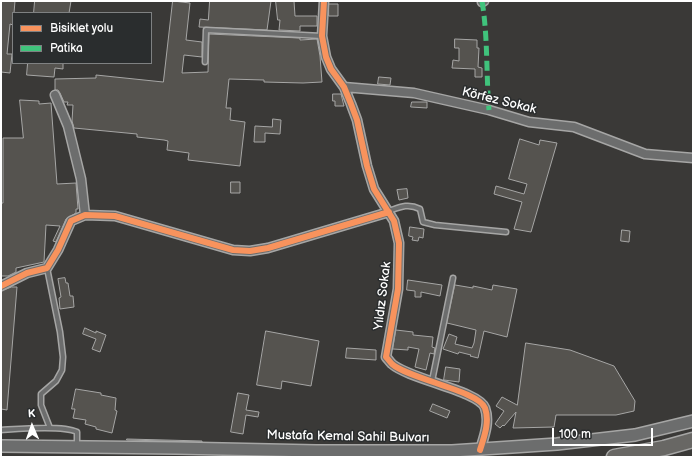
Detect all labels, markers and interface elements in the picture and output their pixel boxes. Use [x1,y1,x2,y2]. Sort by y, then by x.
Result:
legend [12,12,152,64]
text: Bisiklet yolu [50,21,113,36]
text: Patika [50,41,83,56]
street label: Körfez Sokak [460,84,538,118]
street label: Yıldız Sokak [371,261,395,331]
north arrow [12,406,52,446]
text: K [28,407,36,420]
scale bar [554,420,655,446]
text: 100 m [559,427,591,442]
street label: Mustafa Kemal Sahil Bulvarı [266,428,430,446]

